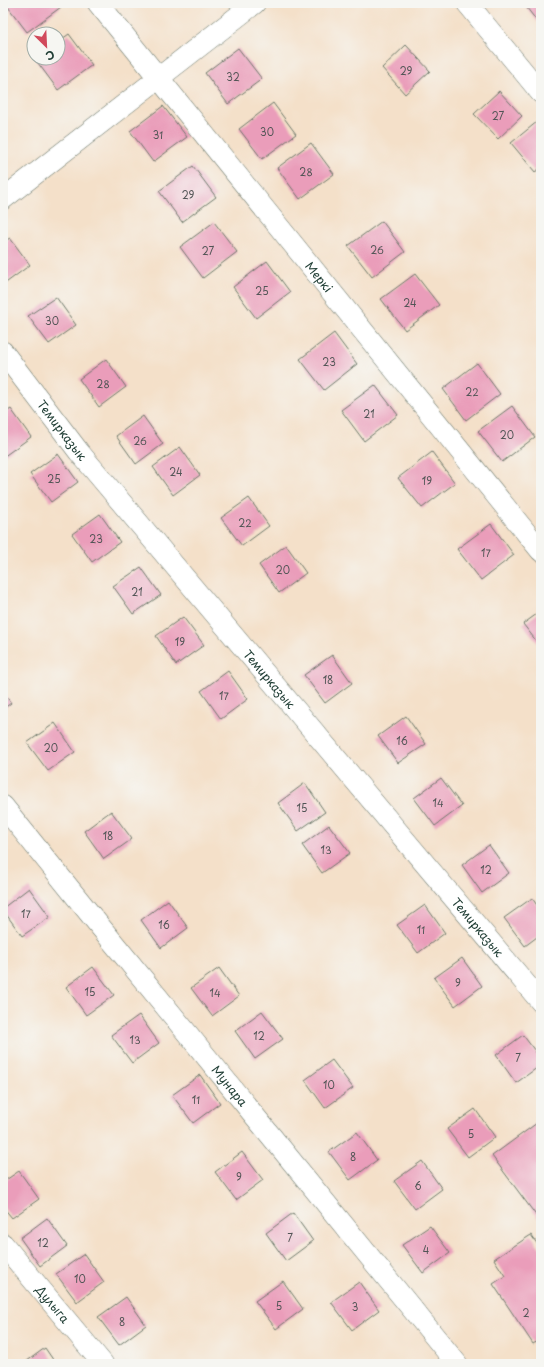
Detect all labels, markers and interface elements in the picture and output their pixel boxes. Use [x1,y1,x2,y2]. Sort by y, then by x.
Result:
north arrow [26,26,66,66]
text: С [43,46,58,65]
house number: 29 [400,63,413,78]
house number: 32 [226,69,240,84]
house number: 27 [492,108,505,123]
house number: 30 [260,124,274,139]
house number: 31 [153,127,163,142]
house number: 28 [299,164,313,179]
house number: 29 [182,187,195,202]
house number: 26 [370,242,384,257]
house number: 27 [202,243,215,258]
street label: Меркі [301,257,337,296]
house number: 25 [255,283,269,298]
house number: 24 [403,295,417,310]
house number: 30 [45,313,59,328]
house number: 23 [322,354,336,369]
house number: 28 [96,376,110,391]
house number: 22 [465,384,479,399]
street label: Темирказык [33,396,92,465]
house number: 21 [363,406,375,421]
house number: 20 [500,427,514,442]
house number: 26 [133,433,147,448]
house number: 24 [169,464,183,479]
house number: 25 [47,471,61,486]
house number: 19 [422,473,432,488]
house number: 22 [238,515,252,530]
house number: 23 [89,531,103,546]
house number: 17 [481,545,492,560]
house number: 20 [276,562,290,577]
house number: 21 [131,584,143,599]
house number: 19 [175,634,185,649]
street label: Темирказык [240,646,300,713]
house number: 18 [323,672,333,687]
house number: 17 [219,688,230,703]
house number: 16 [396,733,408,748]
house number: 20 [44,740,58,755]
house number: 14 [432,795,444,810]
house number: 15 [297,800,307,815]
house number: 18 [103,828,113,843]
house number: 13 [320,842,332,857]
house number: 12 [480,862,492,877]
street label: Темирказык [448,894,509,961]
house number: 17 [21,906,32,921]
house number: 16 [158,917,170,932]
house number: 11 [417,922,425,937]
house number: 9 [455,975,461,990]
house number: 15 [85,984,95,999]
house number: 14 [209,985,221,1000]
house number: 12 [253,1028,265,1043]
house number: 13 [129,1032,141,1047]
house number: 7 [515,1050,521,1065]
street label: Мунара [208,1061,252,1110]
house number: 10 [323,1077,335,1092]
house number: 11 [192,1092,200,1107]
house number: 5 [468,1126,474,1141]
house number: 8 [350,1149,356,1164]
house number: 9 [236,1169,242,1184]
house number: 6 [414,1178,422,1193]
house number: 7 [287,1230,293,1245]
house number: 12 [37,1235,49,1250]
house number: 4 [423,1242,430,1257]
house number: 10 [74,1271,86,1286]
street label: Дулыга [31,1280,74,1327]
house number: 5 [276,1298,282,1313]
house number: 3 [352,1299,358,1314]
house number: 2 [522,1305,530,1320]
house number: 8 [119,1314,125,1329]

